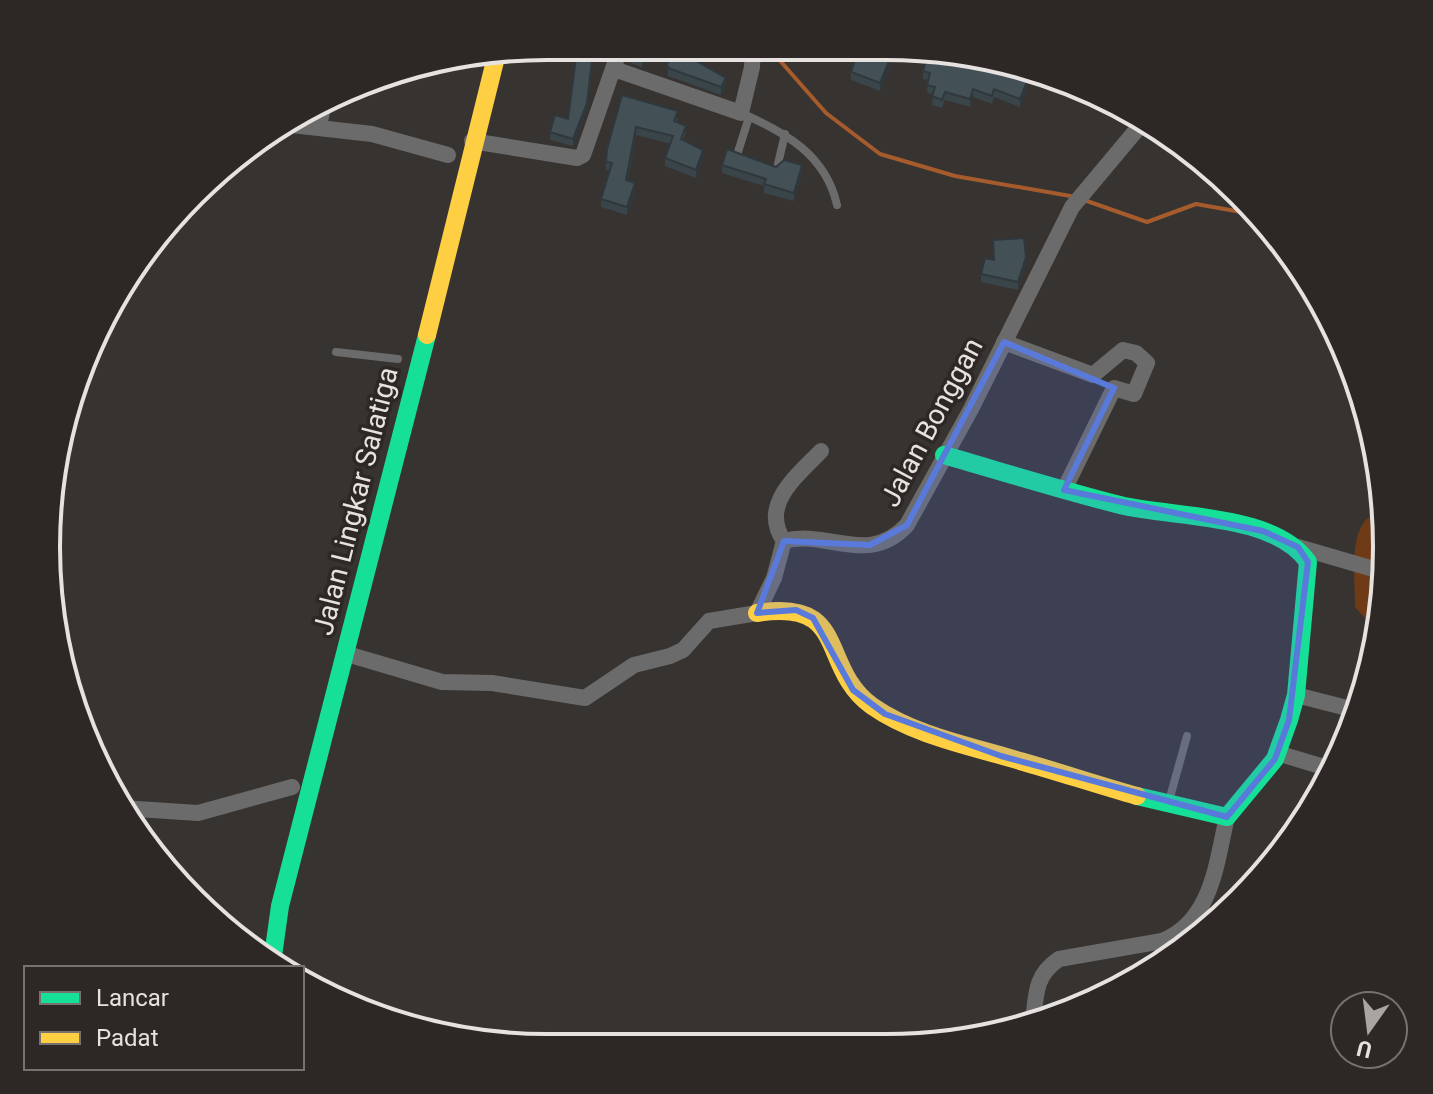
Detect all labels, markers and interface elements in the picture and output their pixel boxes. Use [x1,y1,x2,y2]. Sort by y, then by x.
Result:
street label: Jalan Bonggan [873,332,990,512]
street label: Jalan Lingkar Salatiga [306,364,405,638]
legend [24,966,304,1070]
text: Lancar [96,984,169,1012]
north arrow [1329,990,1409,1070]
text: Padat [96,1024,159,1052]
text: U [1354,1035,1374,1063]

